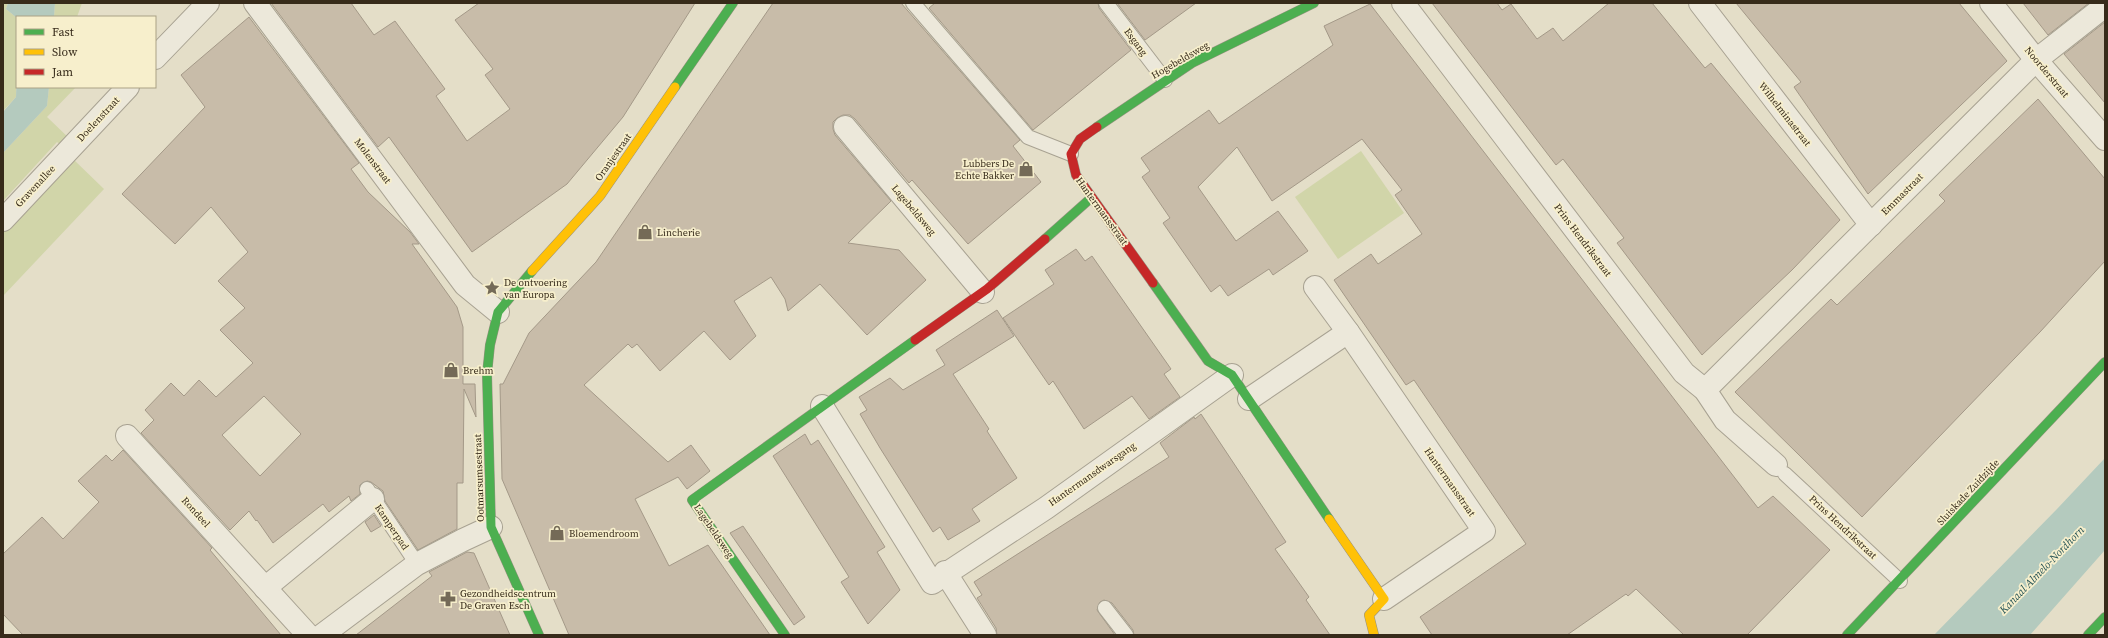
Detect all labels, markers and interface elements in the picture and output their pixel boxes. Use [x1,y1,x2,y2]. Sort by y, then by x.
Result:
legend [16,16,156,88]
text: Fast [52,24,74,40]
street label: Esgang [1121,25,1151,59]
street label: Hogebeldsweg [1149,38,1211,82]
text: Slow [52,44,78,60]
street label: Noorderstraat [2022,44,2073,101]
text: Jam [51,64,73,80]
street label: Wilhelminastraat [1756,79,1814,149]
street label: Doelenstraat [74,93,123,144]
street label: Oranjestraat [592,130,635,183]
street label: Molenstraat [352,136,395,187]
place label: Lubbers De Echte Bakker [955,157,1015,182]
shop icon: Lubbers De Echte Bakker [1017,160,1035,178]
street label: Gravenallee [12,162,58,210]
street label: Emmastraat [1878,170,1926,218]
street label: Hantermansstraat [1073,174,1131,248]
street label: Lagebeldsweg [889,182,939,238]
street label: Prins Hendrikstraat [1551,201,1615,280]
shop icon: Lincherie [636,223,654,241]
place label: Lincherie [657,226,700,239]
place label: De ontvoering van Europa [504,276,567,301]
place icon: De ontvoering van Europa [483,279,501,297]
shop icon: Brehm [442,361,460,379]
place label: Brehm [463,364,493,377]
street label: Ootmarsumsestraat [471,433,487,522]
street label: Hantermansdwarsgang [1046,439,1138,509]
street label: Hantermansstraat [1421,445,1479,519]
street label: Sluiskade Zuidzijde [1934,456,2002,528]
street label: Prins Hendrikstraat [1806,492,1880,562]
street label: Rondeel [179,494,213,530]
street label: Lagebeldsweg [691,501,737,561]
street label: Kamperpad [372,502,412,553]
water label: Kanaal Almelo-Nordhorn [1995,522,2088,618]
shop icon: Bloemendroom [548,524,566,542]
place label: Bloemendroom [569,527,639,540]
place label: Gezondheidscentrum De Graven Esch [460,587,556,612]
pharmacy icon: Gezondheidscentrum De Graven Esch [439,590,457,608]

